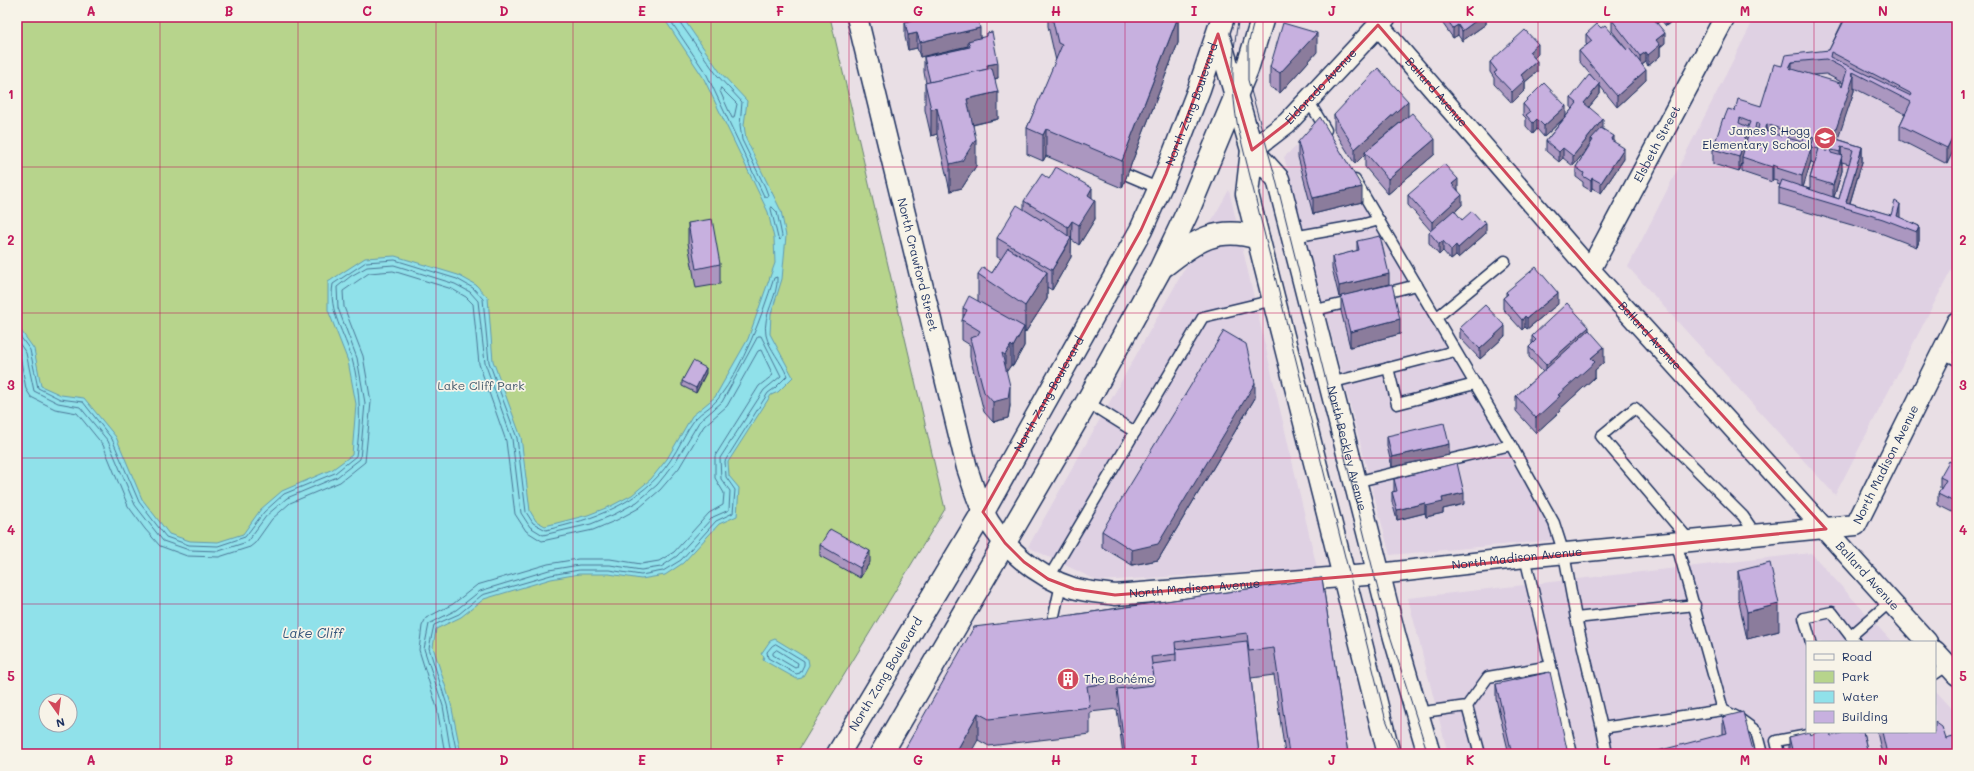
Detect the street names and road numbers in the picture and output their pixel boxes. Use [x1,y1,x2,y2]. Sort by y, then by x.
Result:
street label: North Zang Boulevard [1161,40,1221,168]
street label: Eldorado Avenue [1281,45,1360,127]
street label: Ballard Avenue [1402,53,1472,130]
street label: Elsbeth Street [1629,102,1683,185]
street label: North Crawford Street [894,196,942,333]
street label: Ballard Avenue [1615,297,1686,373]
street label: North Zang Boulevard [1009,333,1087,454]
street label: North Beckley Avenue [1324,384,1371,512]
street label: North Madison Avenue [1849,402,1922,527]
street label: Ballard Avenue [1833,538,1903,613]
street label: North Madison Avenue [1451,542,1583,572]
street label: North Madison Avenue [1128,574,1261,601]
street label: North Zang Boulevard [845,613,925,734]

